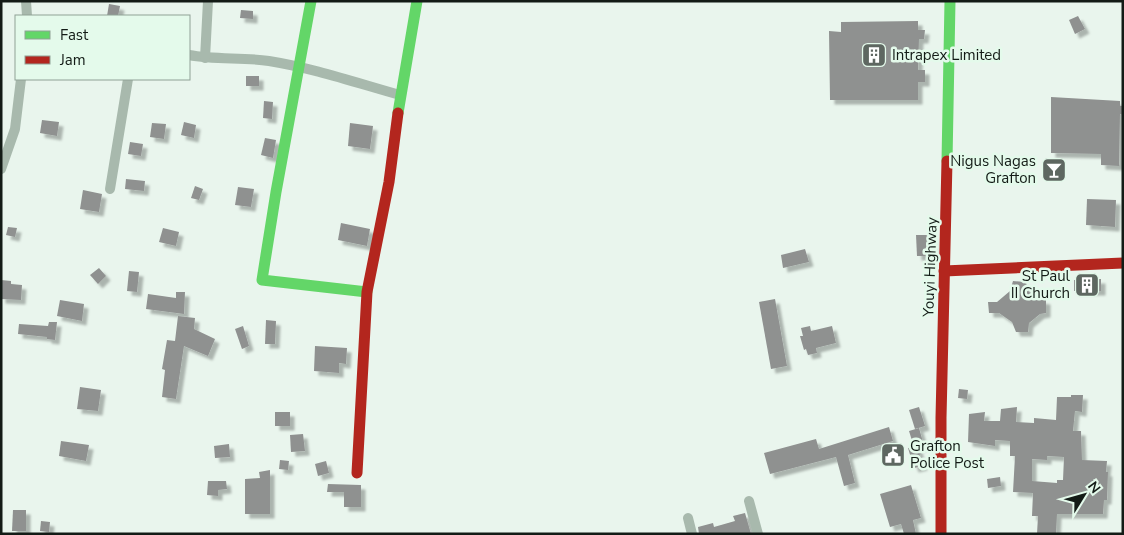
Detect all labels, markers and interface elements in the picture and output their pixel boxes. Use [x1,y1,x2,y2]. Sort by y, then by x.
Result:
legend [15,15,190,80]
text: Fast [60,25,89,45]
building icon: Intrapex Limited [861,42,887,68]
place label: Intrapex Limited [892,45,1001,65]
text: Jam [59,50,86,70]
place label: Nigus Nagas Grafton [950,151,1036,188]
bar icon: Nigus Nagas Grafton [1041,157,1067,183]
street label: Youyi Highway [918,217,942,318]
place label: St Paul II Church [1011,266,1071,303]
building icon: St Paul II Church [1074,272,1100,298]
place label: Grafton Police Post [910,436,985,473]
public building icon: Grafton Police Post [880,442,906,468]
north arrow [1059,470,1109,520]
text: N [1083,478,1105,497]

